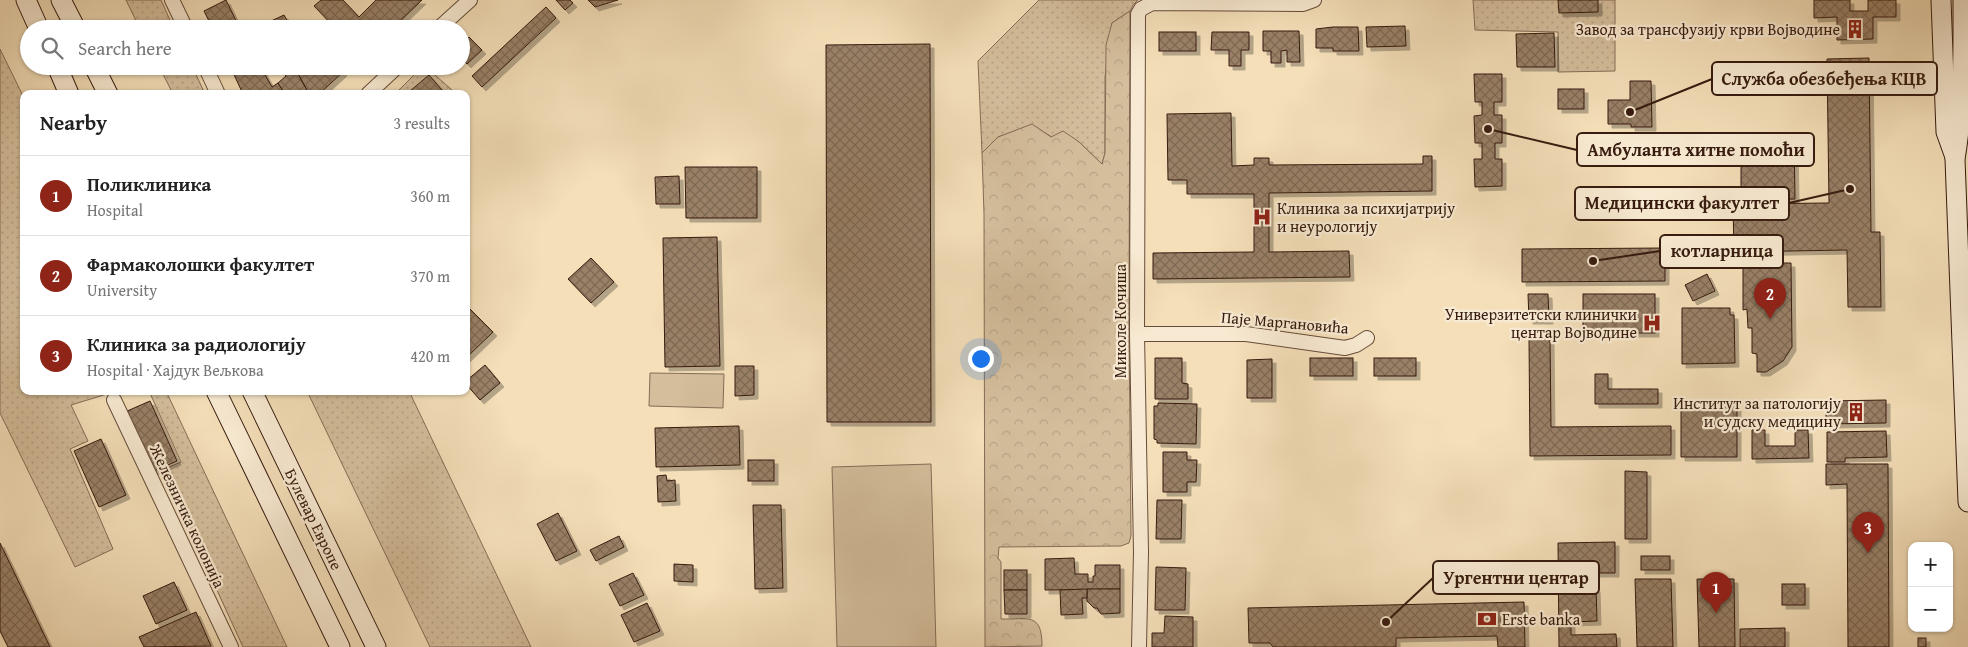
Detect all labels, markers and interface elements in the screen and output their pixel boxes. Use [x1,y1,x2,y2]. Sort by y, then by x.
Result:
place label: Завод за трансфузију крви Војводине [1576,17,1840,41]
building icon: Завод за трансфузију крви Војводине [1844,18,1866,40]
search box [20,20,470,75]
icon: search [38,34,66,62]
text: Search here [78,34,172,62]
callout: Служба обезбеђења КЦВ [1712,62,1937,95]
text: Служба обезбеђења КЦВ [1721,65,1927,92]
text: Nearby [40,107,107,138]
text: 3 results [393,111,450,135]
callout: Амбуланта хитне помоћи [1577,133,1814,166]
text: Амбуланта хитне помоћи [1587,136,1805,163]
text: Поликлиника [87,170,211,198]
text: 1 [52,184,60,208]
text: 360 m [410,184,450,208]
callout: Медицински факултет [1575,187,1789,220]
text: Медицински факултет [1585,189,1780,216]
place label: Клиника за психијатрију и неурологију [1277,196,1455,238]
text: Hospital [87,198,143,222]
hospital icon: Клиника за психијатрију и неурологију [1251,206,1273,228]
callout: котларница [1660,235,1783,268]
text: котларница [1671,237,1774,264]
text: Фармаколошки факултет [87,250,314,278]
street label: Миколе Кочиша [1108,263,1132,378]
text: 2 [52,264,60,288]
text: 370 m [410,264,450,288]
text: University [87,278,157,302]
pin: 2 [1754,278,1786,319]
place label: Универзитетски клинички центар Војводине [1445,302,1637,344]
street label: Паје Маргановића [1220,304,1350,340]
hospital icon: Универзитетски клинички центар Војводине [1641,312,1663,334]
text: Клиника за радиологију [87,330,306,358]
text: 3 [52,344,60,368]
text: 420 m [410,344,450,368]
your location [968,346,994,372]
text: Hospital · Хајдук Вељкова [87,358,264,382]
place label: Институт за патологију и судску медицину [1673,391,1841,433]
building icon: Институт за патологију и судску медицину [1845,401,1867,423]
street label: Железничка колонија [144,439,232,592]
street label: Булевар Европе [279,464,349,574]
pin: 3 [1852,512,1884,553]
map controls [1908,542,1953,632]
button: + [1908,542,1953,587]
callout: Ургентни центар [1433,561,1599,594]
text: Ургентни центар [1443,564,1589,591]
pin: 1 [1700,572,1732,613]
button: − [1908,587,1953,632]
place label: Erste banka [1502,607,1581,631]
bank icon: Erste banka [1476,608,1498,630]

